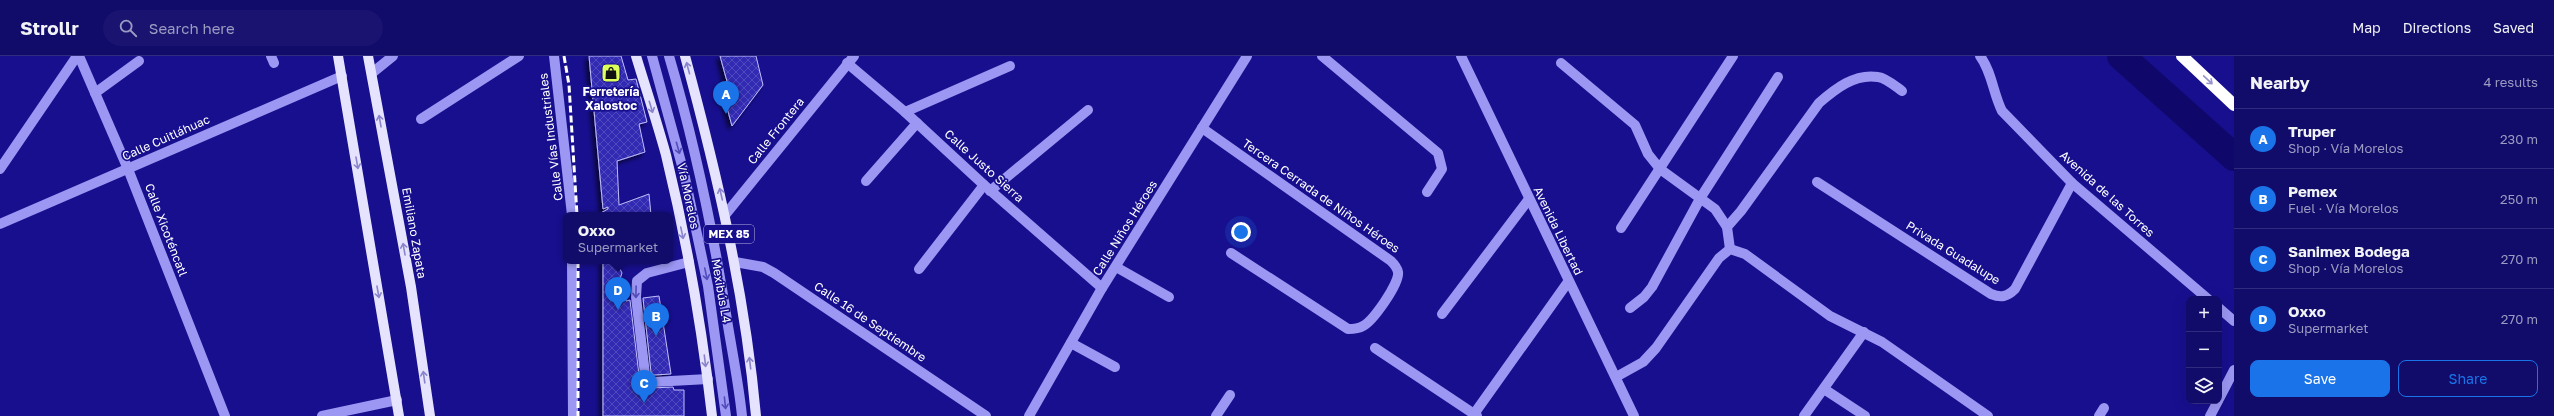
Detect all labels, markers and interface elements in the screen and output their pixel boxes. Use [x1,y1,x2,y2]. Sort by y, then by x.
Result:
search box [103,10,383,46]
text: Strollr [20,16,79,39]
icon: search [117,17,139,39]
text: Search here [149,19,235,37]
text: Map [2352,19,2381,36]
text: Directions [2403,19,2471,36]
text: Saved [2493,19,2534,36]
shop icon: Ferretería Xalostoc [600,62,622,84]
one-way arrow [684,62,691,75]
street label: Calle Vías Industriales [535,72,566,202]
text: Nearby [2250,72,2310,93]
text: 4 results [2484,74,2538,90]
one-way arrow [2203,75,2213,85]
pin: A [713,81,739,114]
place label: Ferretería Xalostoc [582,84,640,113]
street label: Calle Frontera [744,94,807,167]
one-way arrow [648,100,655,113]
street label: Calle Cuitláhuac [120,111,212,164]
one-way arrow [376,115,384,128]
text: Truper [2288,122,2336,140]
street label: Calle Justo Sierra [942,126,1027,205]
text: A [2258,131,2268,147]
text: 230 m [2500,131,2538,147]
street label: Tercera Cerrada de Niños Héroes [1240,135,1403,256]
text: Shop · Vía Morelos [2288,140,2403,156]
one-way arrow [675,141,682,154]
street label: Avenida de las Torres [2057,147,2158,240]
one-way arrow [353,156,361,169]
street label: Vía Morelos [674,161,703,230]
street label: Calle Niños Héroes [1089,177,1160,278]
street label: Calle Xicoténcatl [142,181,191,279]
text: Pemex [2288,182,2337,200]
street label: Avenida Libertad [1530,184,1586,278]
street label: Emiliano Zapata [399,186,430,280]
one-way arrow [716,188,724,201]
text: B [2258,191,2268,207]
text: 250 m [2500,191,2538,207]
text: Fuel · Vía Morelos [2288,200,2399,216]
popup [563,212,673,264]
street label: Privada Guadalupe [1903,218,2003,288]
text: Oxxo [578,221,615,239]
your location [1231,222,1251,242]
road number: MEX 85 [704,225,754,243]
one-way arrow [679,226,687,239]
text: Supermarket [578,239,658,255]
text: Sanimex Bodega [2288,242,2410,260]
one-way arrow [400,243,408,256]
text: C [2258,251,2268,267]
text: 270 m [2501,251,2538,267]
street label: Mexibús L4 [708,258,735,324]
text: Shop · Vía Morelos [2288,260,2403,276]
one-way arrow [702,268,710,281]
pin: D [605,277,631,310]
street label: Calle 16 de Septiembre [811,278,929,365]
one-way arrow [375,285,383,298]
one-way arrow [632,285,640,298]
map controls [2186,296,2222,404]
button: + [2186,296,2222,332]
text: Oxxo [2288,302,2326,320]
pin: B [643,303,669,336]
text: D [2258,311,2268,327]
text: 270 m [2501,311,2538,327]
text: Supermarket [2288,320,2369,336]
button: − [2186,332,2222,368]
one-way arrow [702,354,709,367]
one-way arrow [746,357,754,370]
button: Save [2250,360,2390,397]
button: Share [2398,360,2538,397]
button: layers [2186,368,2222,404]
pin: C [631,370,657,403]
one-way arrow [420,371,428,384]
one-way arrow [721,396,729,409]

